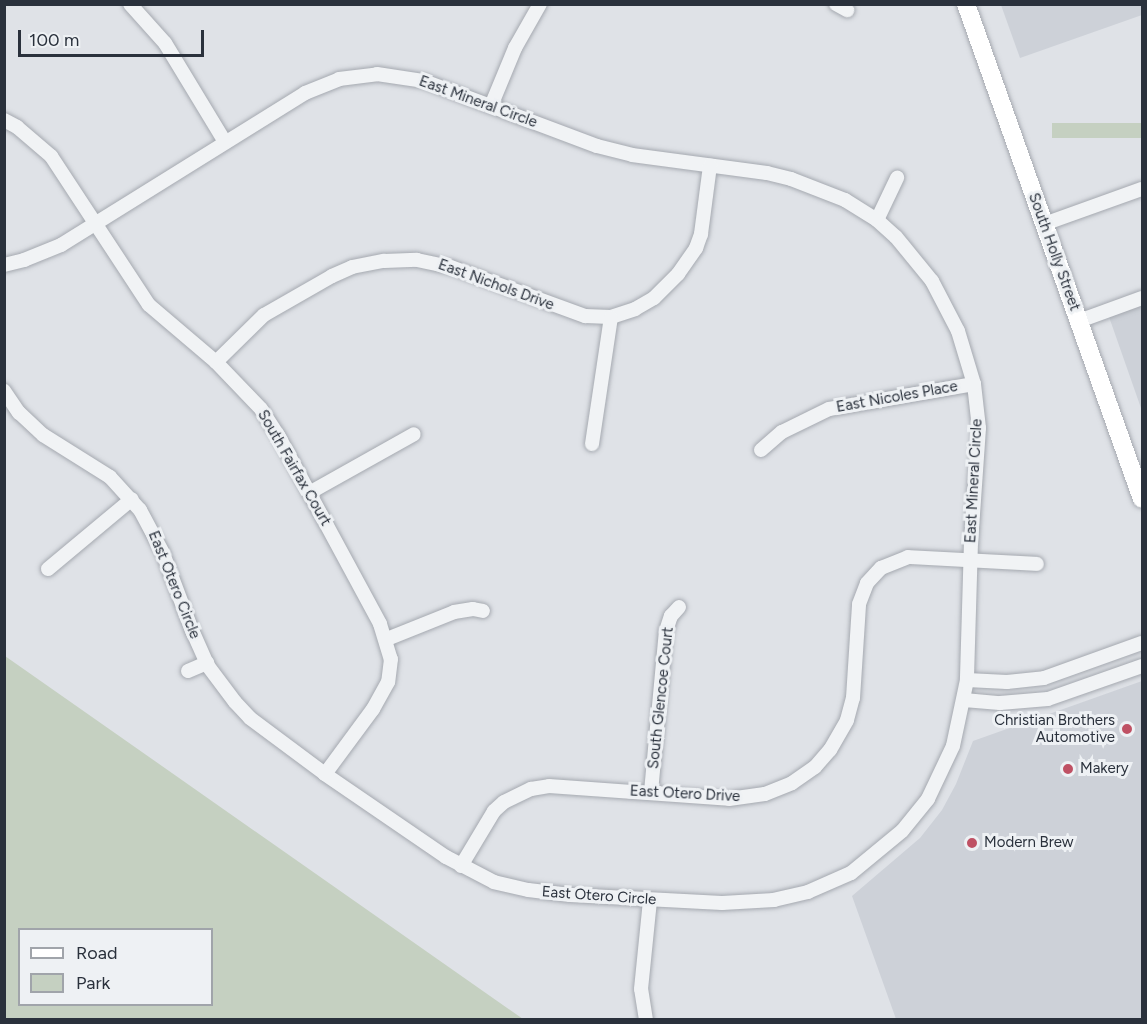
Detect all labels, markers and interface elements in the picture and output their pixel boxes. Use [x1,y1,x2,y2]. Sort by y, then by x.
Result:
scale bar [21,18,207,56]
text: 100 m [29,29,79,51]
street label: East Mineral Circle [417,72,539,132]
street label: South Holly Street [1024,191,1084,313]
street label: East Nichols Drive [436,256,556,314]
street label: East Nicoles Place [835,377,959,417]
street label: South Fairfax Court [253,407,335,529]
street label: East Mineral Circle [962,418,986,544]
street label: East Otero Circle [144,528,204,642]
street label: South Glencoe Court [645,626,677,770]
place label: Christian Brothers Automotive [994,711,1115,746]
marker: Christian Brothers Automotive [1120,722,1134,736]
place label: Makery [1080,760,1129,778]
marker: Makery [1061,762,1075,776]
street label: East Otero Drive [629,782,741,806]
place label: Modern Brew [984,834,1073,852]
marker: Modern Brew [965,836,979,850]
street label: East Otero Circle [541,883,657,909]
legend [18,928,213,1006]
text: Road [76,942,117,964]
text: Park [76,972,110,994]

